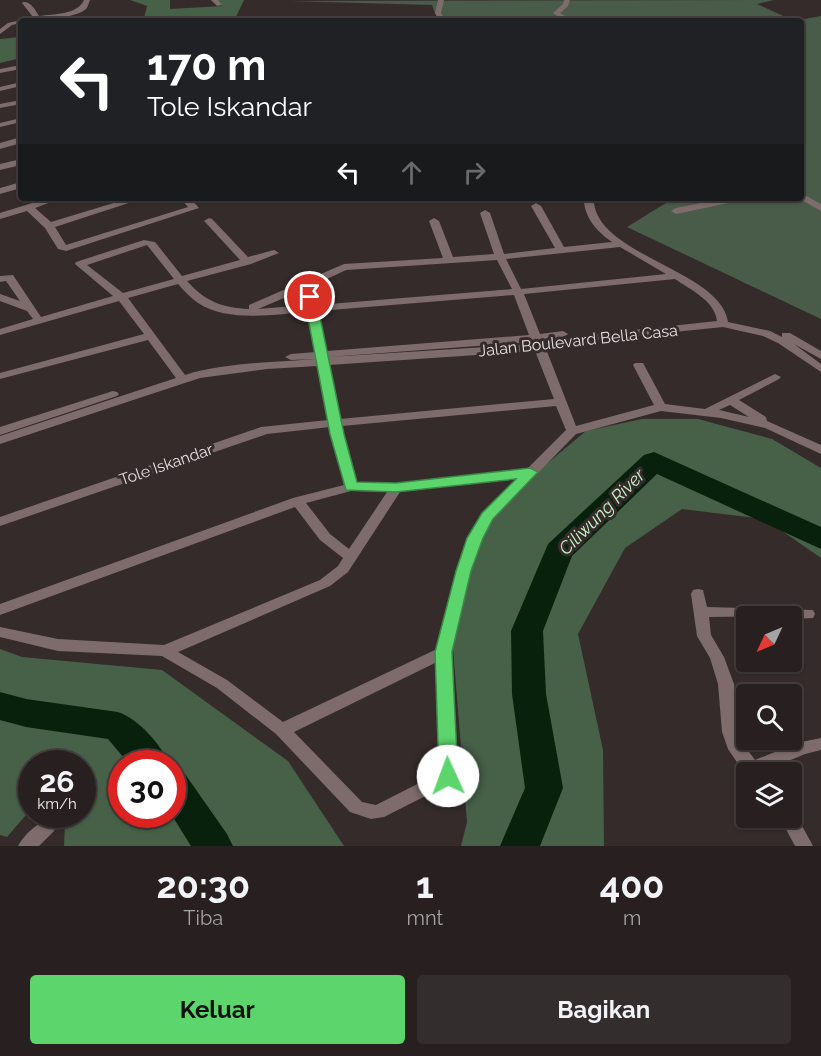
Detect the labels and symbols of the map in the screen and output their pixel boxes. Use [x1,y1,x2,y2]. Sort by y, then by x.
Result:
pin [284,271,335,322]
street label: Jalan Boulevard Bella Casa [478,321,679,360]
street label: Tole Iskandar [117,439,216,489]
water label: Ciliwung River [554,464,650,559]
north arrow [736,606,802,672]
position arrow [416,744,480,808]
speed limit sign: 30 [108,750,186,828]

